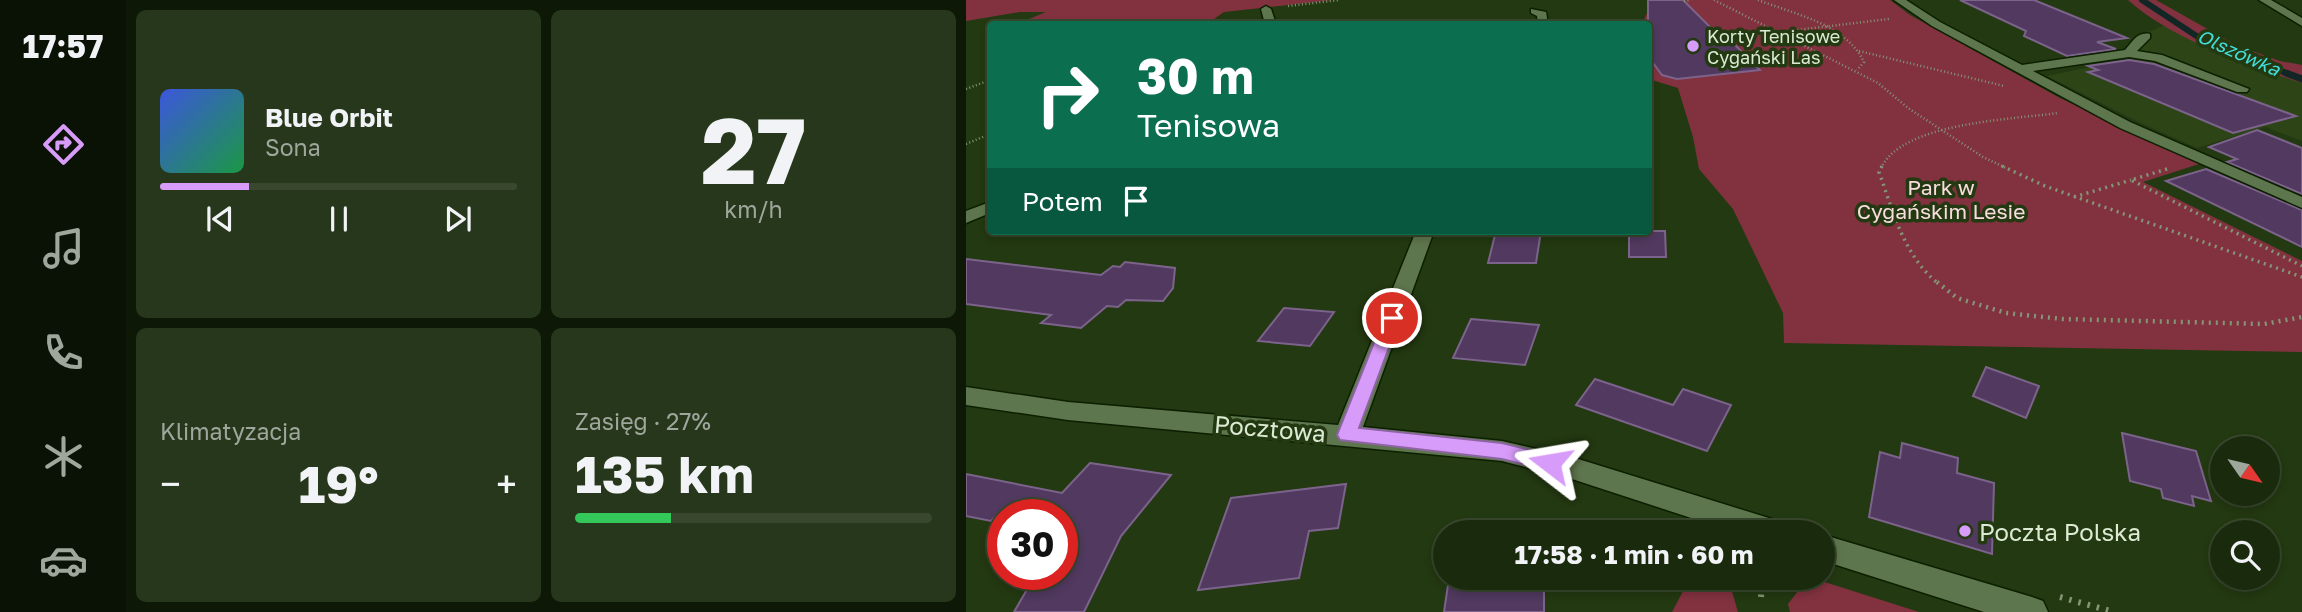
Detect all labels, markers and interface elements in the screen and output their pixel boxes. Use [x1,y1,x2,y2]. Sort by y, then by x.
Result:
water label: Olszówka [2194,24,2285,81]
place label: Korty Tenisowe Cygański Las [1707,25,1840,68]
text: 17:57 [22,27,104,65]
marker: Korty Tenisowe Cygański Las [1685,38,1701,54]
text: 30 m [1137,46,1254,105]
icon: right [1022,49,1113,140]
text: 27 [701,95,806,204]
text: Blue Orbit [265,102,393,133]
text: Tenisowa [1137,106,1280,144]
icon: directions [39,120,88,169]
text: Sona [265,133,321,161]
park label: Park w Cygańskim Lesie [1857,174,2025,224]
icon: arrive [1117,182,1155,220]
text: Potem [1022,186,1103,217]
text: km/h [724,195,783,223]
icon: previous [201,200,239,238]
icon: pause [320,200,358,238]
icon: next [439,200,477,238]
icon: music [39,224,88,273]
pin [1362,288,1422,348]
icon: arrive [1373,299,1411,337]
icon: phone [39,328,88,377]
text: Zasięg · 27% [575,407,711,435]
street label: Pocztowa [1213,409,1327,447]
text: Klimatyzacja [160,417,301,445]
position arrow [1513,426,1587,500]
icon: climate [39,432,88,481]
north arrow [2210,436,2280,506]
map controls [2210,436,2280,590]
text: 135 km [575,442,754,504]
text: 19° [298,452,379,514]
text: − [160,461,181,506]
text: + [496,461,517,506]
speed limit sign: 30 [987,499,1078,590]
place label: Poczta Polska [1979,517,2141,546]
button: search [2210,520,2280,590]
marker: Poczta Polska [1957,523,1973,539]
icon: car [39,536,88,585]
text: 17:58 · 1 min · 60 m [1514,539,1754,570]

